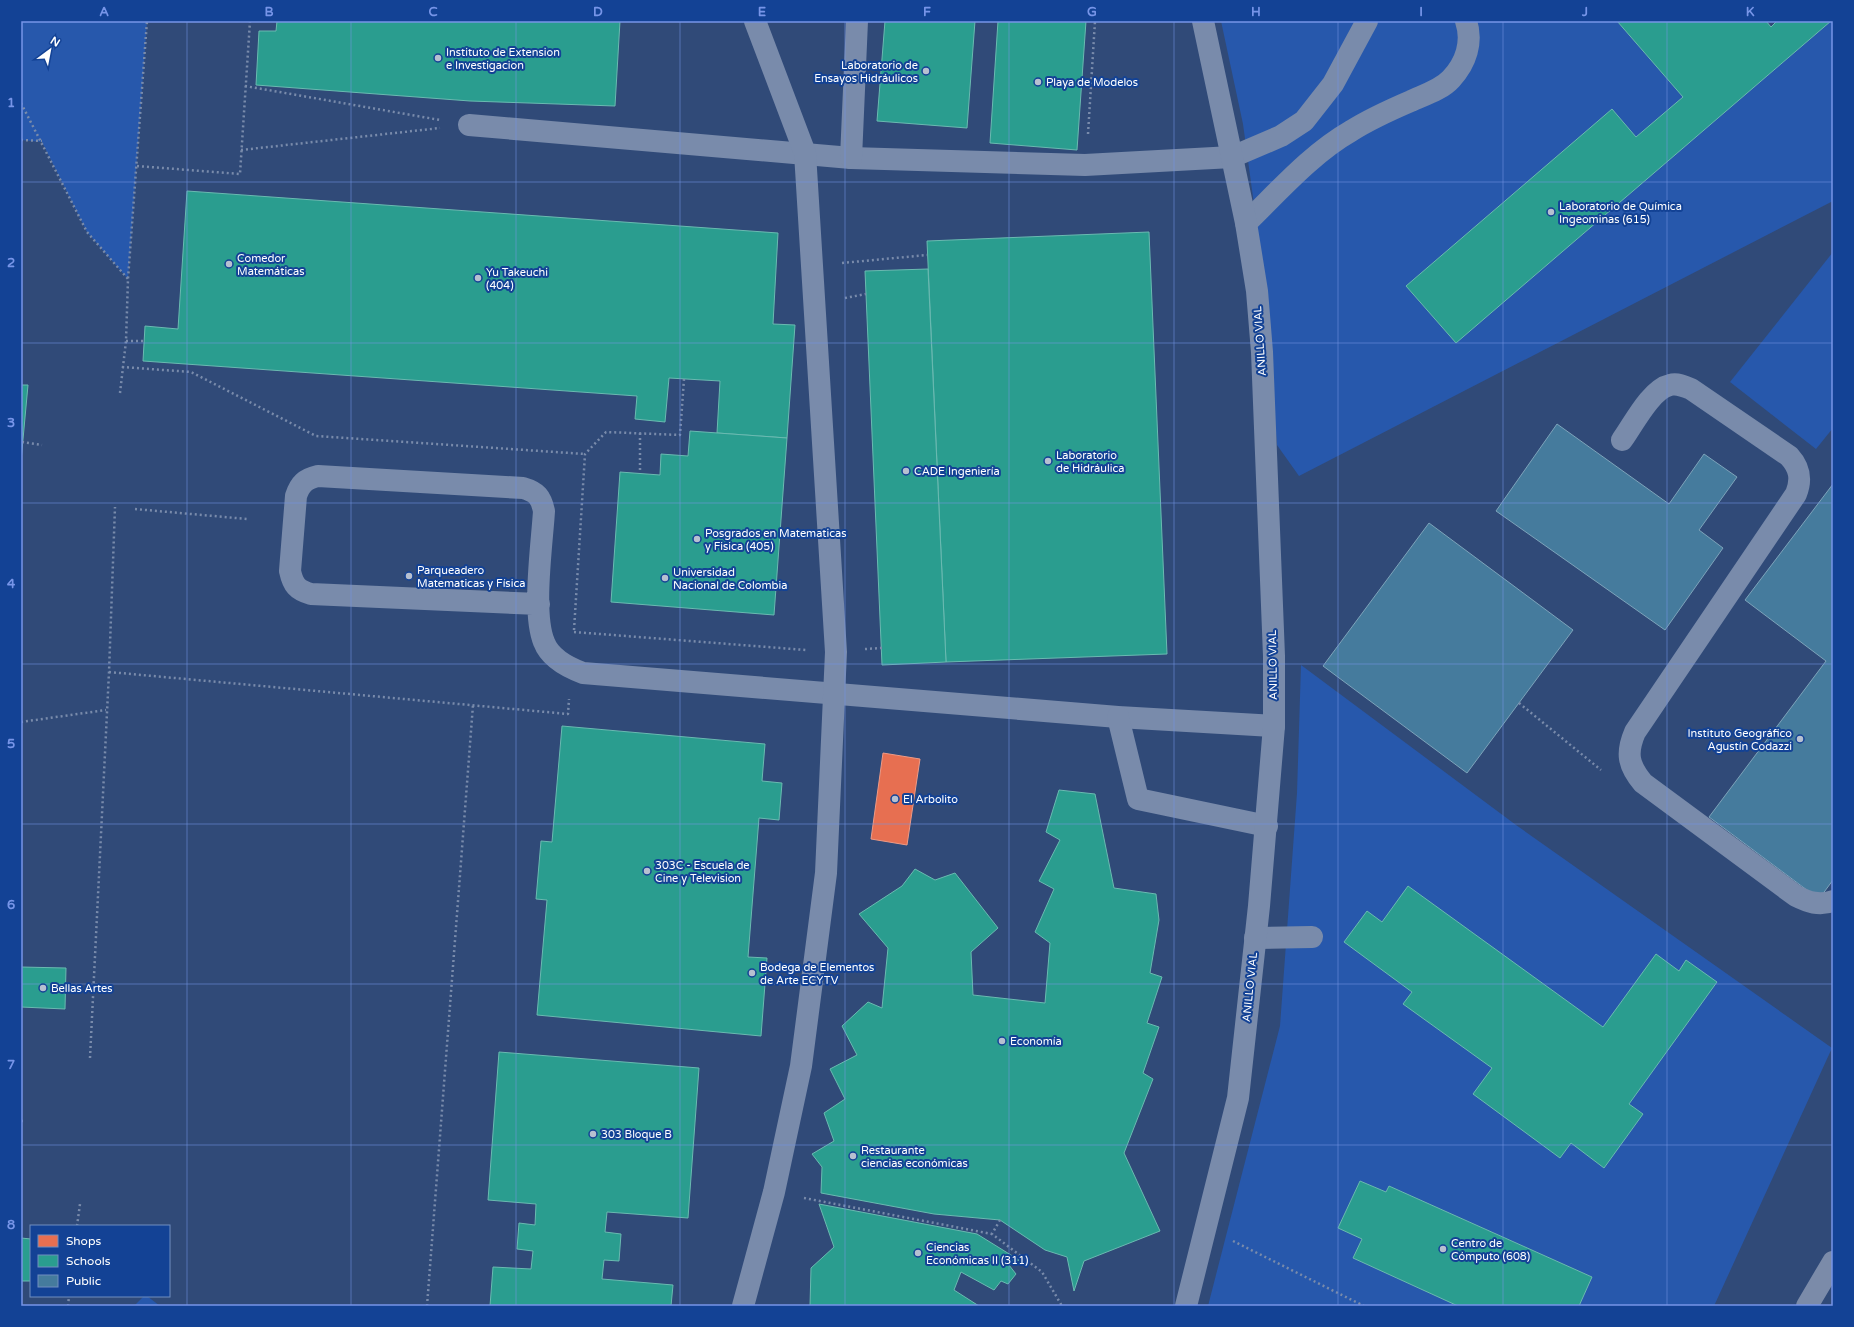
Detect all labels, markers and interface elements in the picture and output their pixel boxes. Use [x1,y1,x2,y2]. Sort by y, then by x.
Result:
text: A [99,4,109,20]
text: B [264,4,274,20]
text: C [428,4,438,20]
text: D [593,4,603,20]
text: E [758,4,766,20]
text: F [923,4,931,20]
text: G [1087,4,1097,20]
text: H [1251,4,1261,20]
text: I [1419,4,1423,20]
text: J [1581,4,1588,20]
text: K [1746,4,1755,20]
north arrow [30,30,70,70]
text: N [48,34,62,50]
place label: Instituto de Extension e Investigacion [446,46,560,72]
marker: Instituto de Extension e Investigacion [433,53,443,63]
place label: Laboratorio de Ensayos Hidráulicos [814,59,918,85]
marker: Laboratorio de Ensayos Hidráulicos [921,66,931,76]
place label: Playa de Modelos [1046,76,1138,89]
marker: Playa de Modelos [1033,77,1043,87]
text: 1 [7,95,15,111]
place label: Laboratorio de Química Ingeominas (615) [1559,200,1682,226]
marker: Laboratorio de Química Ingeominas (615) [1546,207,1556,217]
place label: Comedor Matemáticas [237,252,304,278]
text: 2 [7,255,15,271]
marker: Comedor Matemáticas [224,259,234,269]
place label: Yu Takeuchi (404) [486,266,548,292]
marker: Yu Takeuchi (404) [473,273,483,283]
street label: ANILLO VIAL [1251,305,1269,376]
text: 3 [7,415,15,431]
place label: Laboratorio de Hidráulica [1056,449,1124,475]
marker: Laboratorio de Hidráulica [1043,456,1053,466]
place label: CADE Ingeniería [914,465,1000,478]
marker: CADE Ingeniería [901,466,911,476]
place label: Posgrados en Matematicas y Fisica (405) [705,527,847,553]
marker: Posgrados en Matematicas y Fisica (405) [692,534,702,544]
place label: Parqueadero Matematicas y Física [417,564,525,590]
place label: Universidad Nacional de Colombia [673,566,787,592]
marker: Parqueadero Matematicas y Física [404,571,414,581]
marker: Universidad Nacional de Colombia [660,573,670,583]
text: 4 [7,576,16,592]
street label: ANILLO VIAL [1266,629,1280,700]
place label: Instituto Geográfico Agustín Codazzi [1688,727,1792,753]
marker: Instituto Geográfico Agustín Codazzi [1795,734,1805,744]
text: 5 [7,736,15,752]
place label: El Arbolito [903,793,958,806]
marker: El Arbolito [890,794,900,804]
place label: 303C - Escuela de Cine y Television [655,859,750,885]
marker: 303C - Escuela de Cine y Television [642,866,652,876]
text: 6 [7,897,15,913]
street label: ANILLO VIAL [1240,951,1260,1022]
place label: Bodega de Elementos de Arte ECYTV [760,961,874,987]
marker: Bodega de Elementos de Arte ECYTV [747,968,757,978]
place label: Bellas Artes [51,982,113,995]
marker: Bellas Artes [38,983,48,993]
place label: Economía [1010,1035,1062,1048]
marker: Economía [997,1036,1007,1046]
text: 7 [7,1057,15,1073]
place label: 303 Bloque B [601,1128,672,1141]
marker: 303 Bloque B [588,1129,598,1139]
place label: Restaurante ciencias económicas [861,1144,968,1170]
marker: Restaurante ciencias económicas [848,1151,858,1161]
text: 8 [7,1217,15,1233]
legend [30,1225,170,1297]
text: Shops [66,1234,101,1248]
place label: Centro de Cómputo (608) [1451,1237,1530,1263]
place label: Ciencias Económicas II (311) [926,1241,1029,1267]
marker: Centro de Cómputo (608) [1438,1244,1448,1254]
marker: Ciencias Económicas II (311) [913,1248,923,1258]
text: Schools [66,1254,111,1268]
text: Public [66,1274,101,1288]

